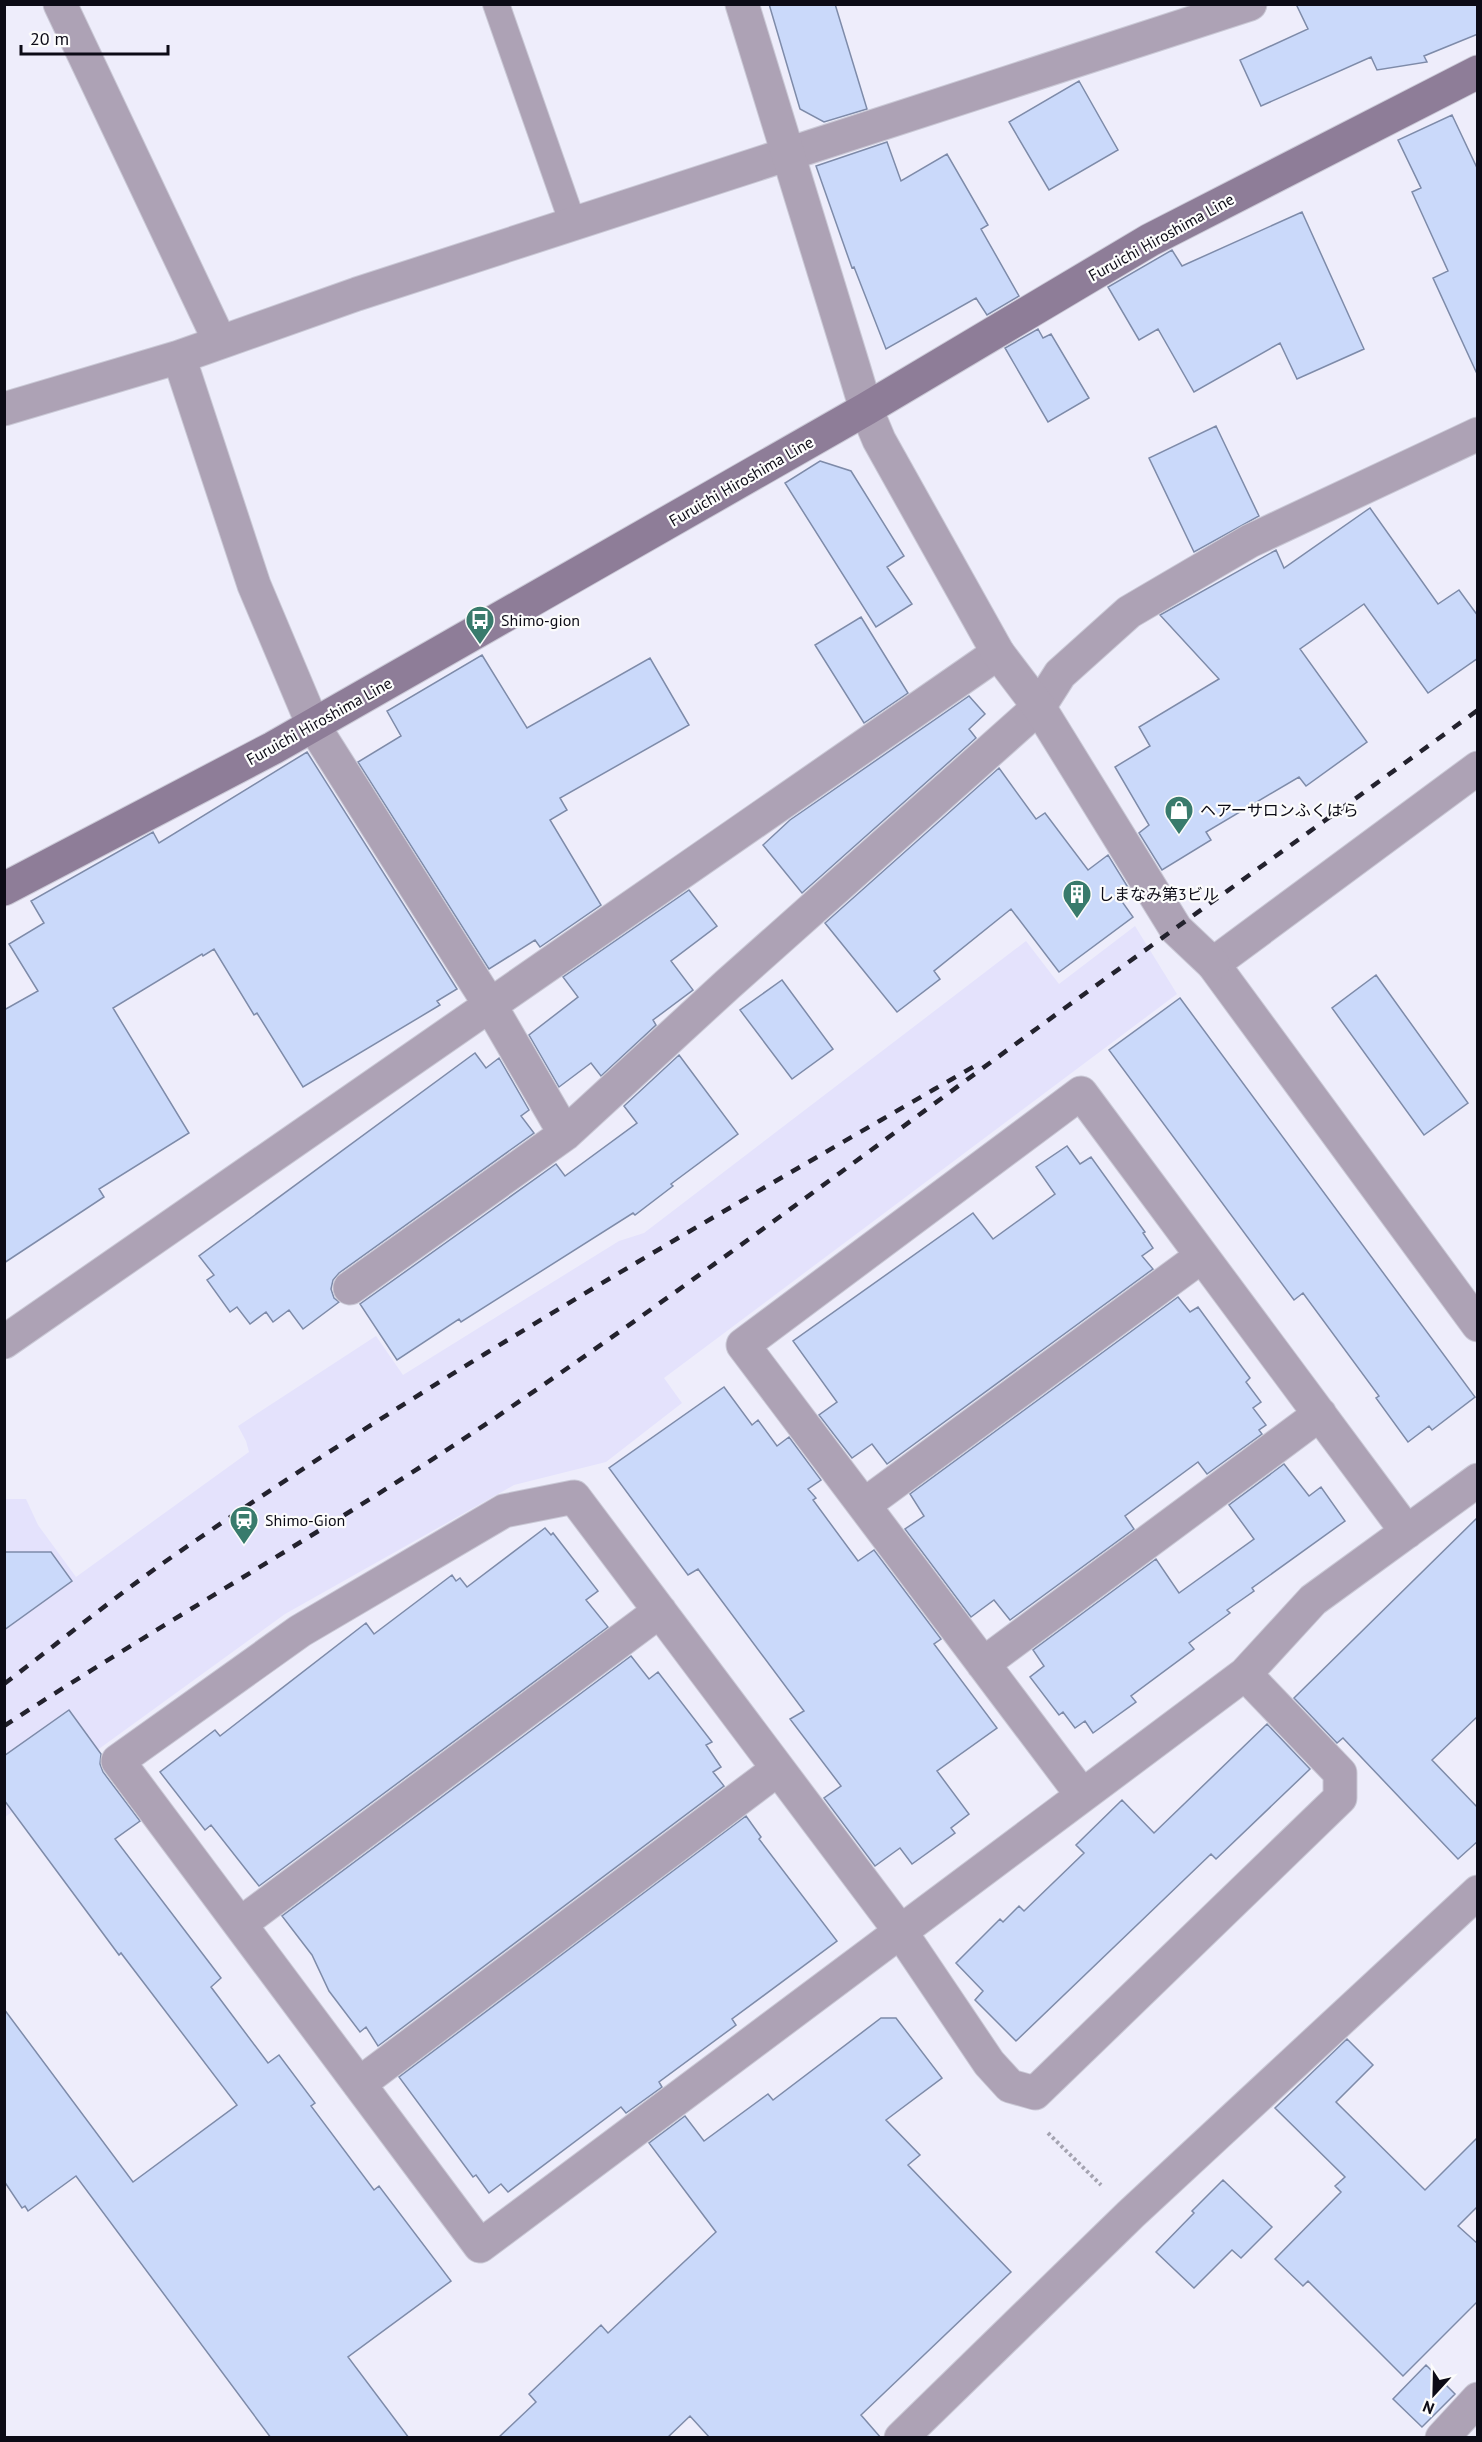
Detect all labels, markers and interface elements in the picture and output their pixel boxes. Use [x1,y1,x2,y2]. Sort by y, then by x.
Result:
scale bar [21,18,168,56]
text: 20 m [30,27,69,50]
street label: Furuichi Hiroshima Line [1085,189,1237,285]
street label: Furuichi Hiroshima Line [665,432,817,530]
bus stop icon: Shimo-gion [464,604,496,646]
place label: Shimo-gion [501,610,580,630]
street label: Furuichi Hiroshima Line [243,673,395,769]
shop icon: ヘアーサロンふくはら [1163,794,1195,836]
place label: ヘアーサロンふくはら [1200,800,1359,820]
building icon: しまなみ第3ビル [1061,878,1093,920]
place label: しまなみ第3ビル [1098,884,1219,904]
station icon: Shimo-Gion [228,1504,260,1546]
place label: Shimo-Gion [265,1510,345,1530]
north arrow [1404,2364,1464,2424]
text: N [1420,2397,1437,2419]

